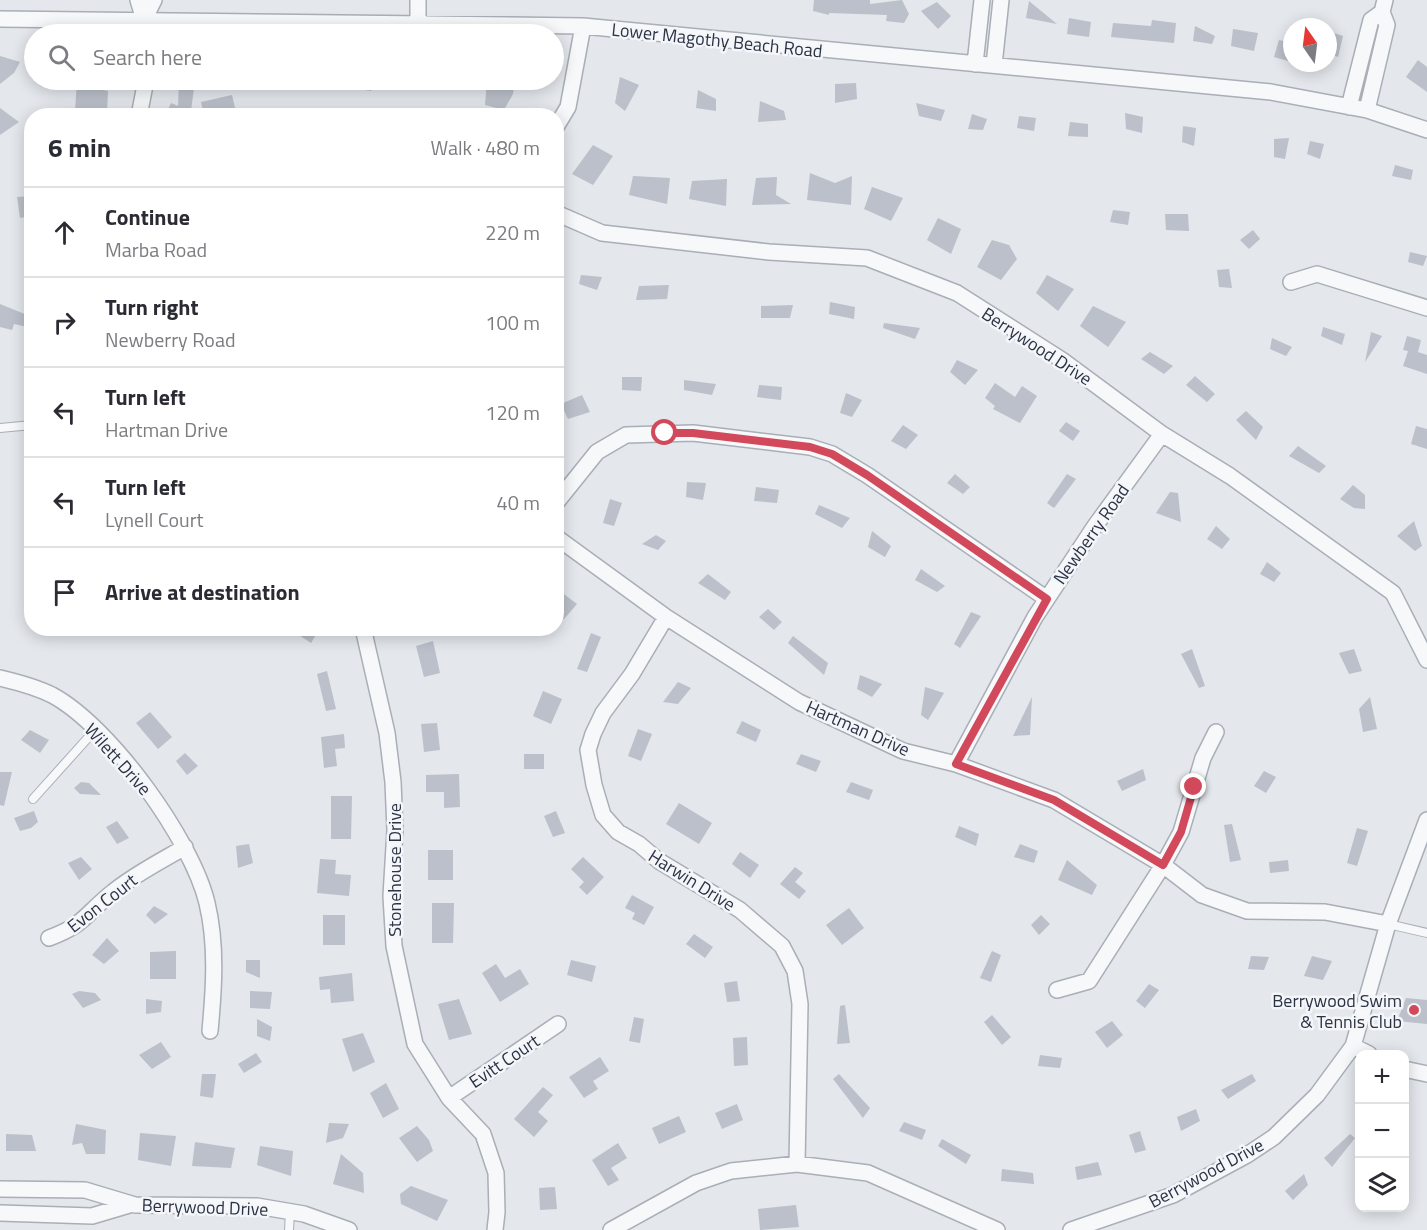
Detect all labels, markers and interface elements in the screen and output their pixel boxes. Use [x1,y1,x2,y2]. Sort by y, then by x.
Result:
street label: Lower Magothy Beach Road [610,16,824,64]
north arrow [1283,18,1337,72]
search box [24,24,564,90]
text: Search here [93,40,202,74]
icon: search [45,41,78,74]
text: 6 min [48,128,111,167]
text: Walk · 480 m [431,132,540,163]
text: Continue [105,200,190,234]
icon: ahead [48,216,81,249]
text: 220 m [485,217,540,248]
text: Marba Road [105,234,207,265]
text: Turn right [105,290,199,324]
street label: Berrywood Drive [976,300,1098,392]
icon: right [48,306,81,339]
text: 100 m [485,307,540,338]
text: Newberry Road [105,324,235,355]
text: Turn left [105,380,186,414]
icon: left [48,396,81,429]
text: 120 m [485,397,540,428]
text: Hartman Drive [105,414,228,445]
route start [651,419,677,445]
text: Turn left [105,470,186,504]
street label: Newberry Road [1046,478,1136,590]
icon: left [48,486,81,519]
text: 40 m [496,487,540,518]
text: Lynell Court [105,504,204,535]
text: Arrive at destination [105,575,300,609]
icon: arrive [48,576,81,609]
street label: Hartman Drive [802,693,914,763]
street label: Wilett Drive [78,717,158,801]
route end [1180,773,1206,799]
street label: Stonehouse Drive [381,803,408,937]
street label: Harwin Drive [643,843,741,917]
street label: Evon Court [61,867,143,939]
place label: Berrywood Swim & Tennis Club [1272,987,1402,1035]
marker: Berrywood Swim & Tennis Club [1407,1003,1421,1017]
street label: Evitt Court [463,1027,545,1095]
map controls [1355,1050,1409,1212]
button: + [1355,1050,1409,1104]
button: − [1355,1104,1409,1158]
street label: Berrywood Drive [1144,1131,1268,1215]
button: layers [1355,1158,1409,1212]
street label: Berrywood Drive [141,1191,269,1223]

